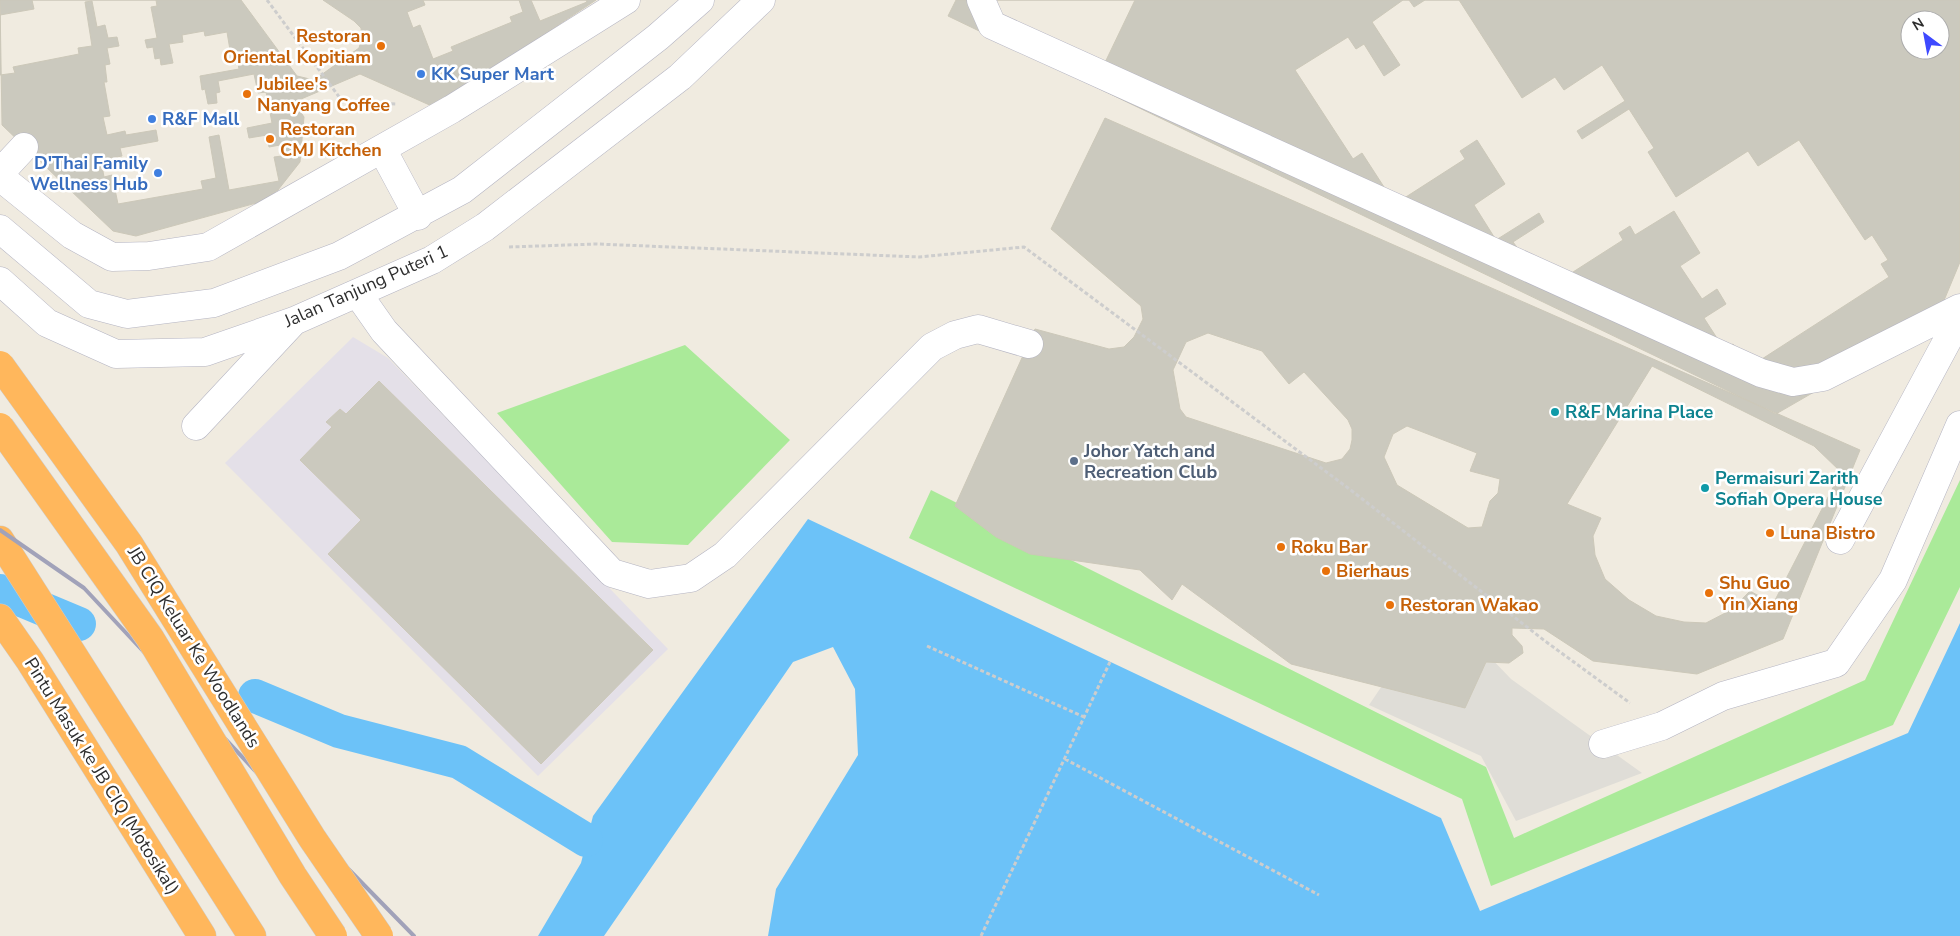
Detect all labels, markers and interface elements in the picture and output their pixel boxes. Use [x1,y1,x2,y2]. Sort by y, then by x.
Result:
north arrow [1900,10,1950,60]
text: N [1909,14,1928,35]
place label: Restoran Oriental Kopitiam [223,24,371,69]
marker: Restoran Oriental Kopitiam [375,40,387,52]
place label: KK Super Mart [431,62,554,86]
marker: KK Super Mart [415,68,427,80]
place label: Jubilee's Nanyang Coffee [256,72,390,117]
marker: Jubilee's Nanyang Coffee [241,88,253,100]
place label: R&F Mall [162,107,240,131]
marker: R&F Mall [146,113,158,125]
place label: Restoran CMJ Kitchen [280,117,382,162]
marker: Restoran CMJ Kitchen [264,133,276,145]
place label: D'Thai Family Wellness Hub [30,151,149,196]
marker: D'Thai Family Wellness Hub [152,167,164,179]
street label: Jalan Tanjung Puteri 1 [279,239,452,333]
place label: R&F Marina Place [1565,400,1713,424]
marker: R&F Marina Place [1549,406,1561,418]
place label: Johor Yatch and Recreation Club [1083,439,1218,484]
marker: Johor Yatch and Recreation Club [1068,455,1080,467]
place label: Permaisuri Zarith Sofiah Opera House [1715,466,1883,511]
marker: Permaisuri Zarith Sofiah Opera House [1699,482,1711,494]
place label: Luna Bistro [1780,521,1875,545]
marker: Luna Bistro [1764,527,1776,539]
place label: Roku Bar [1291,535,1368,559]
street label: JB CIQ Keluar Ke Woodlands [122,541,266,752]
marker: Roku Bar [1275,541,1287,553]
place label: Bierhaus [1336,559,1410,583]
marker: Bierhaus [1320,565,1332,577]
place label: Shu Guo Yin Xiang [1718,571,1798,616]
marker: Shu Guo Yin Xiang [1703,587,1715,599]
place label: Restoran Wakao [1400,593,1539,617]
marker: Restoran Wakao [1384,599,1396,611]
street label: Pintu Masuk ke JB CIQ (Motosikal) [19,653,185,899]

